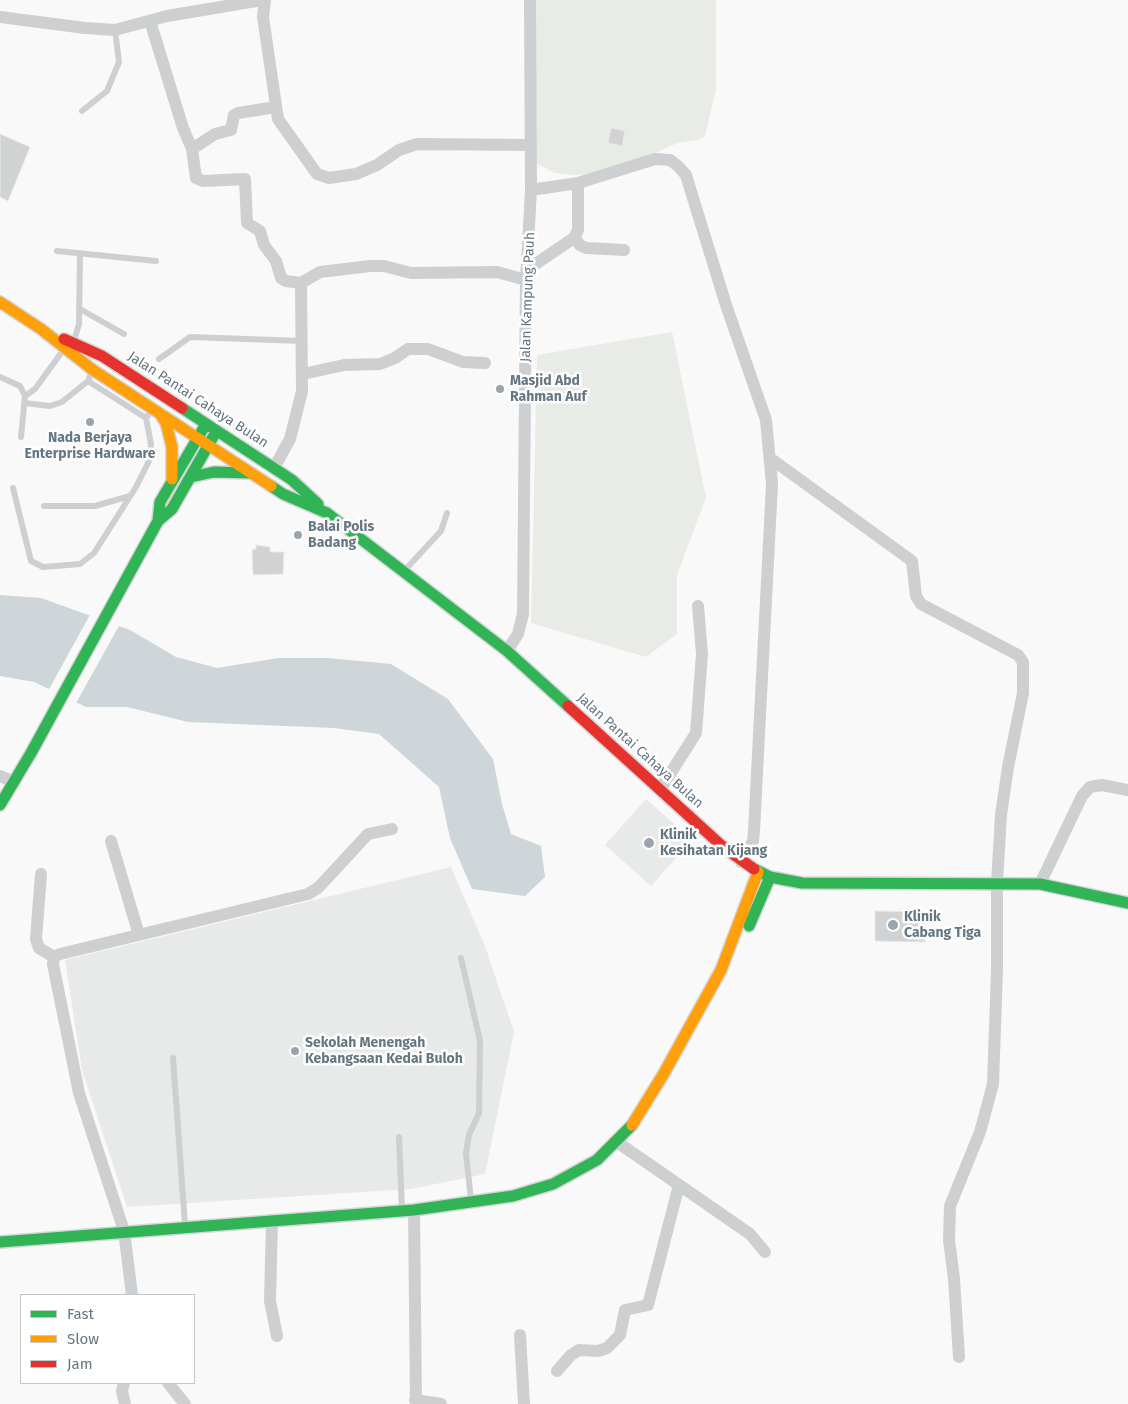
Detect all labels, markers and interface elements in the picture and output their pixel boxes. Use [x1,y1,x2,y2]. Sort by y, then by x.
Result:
street label: Jalan Kampung Pauh [517,232,539,362]
street label: Jalan Pantai Cahaya Bulan [125,348,271,452]
place label: Masjid Abd Rahman Auf [510,373,586,406]
marker: Masjid Abd Rahman Auf [494,383,506,395]
marker: Nada Berjaya Enterprise Hardware [84,416,96,428]
place label: Nada Berjaya Enterprise Hardware [25,430,155,462]
place label: Balai Polis Badang [308,519,374,552]
marker: Balai Polis Badang [292,529,304,541]
street label: Jalan Pantai Cahaya Bulan [573,690,707,812]
place label: Klinik Kesihatan Kijang [660,827,767,860]
marker: Klinik Kesihatan Kijang [642,836,656,850]
place label: Klinik Cabang Tiga [904,909,981,942]
marker: Klinik Cabang Tiga [886,918,900,932]
place label: Sekolah Menengah Kebangsaan Kedai Buloh [305,1035,463,1068]
marker: Sekolah Menengah Kebangsaan Kedai Buloh [289,1045,301,1057]
legend [20,1294,195,1384]
text: Fast [67,1305,94,1323]
text: Slow [67,1330,99,1348]
text: Jam [67,1355,93,1373]

